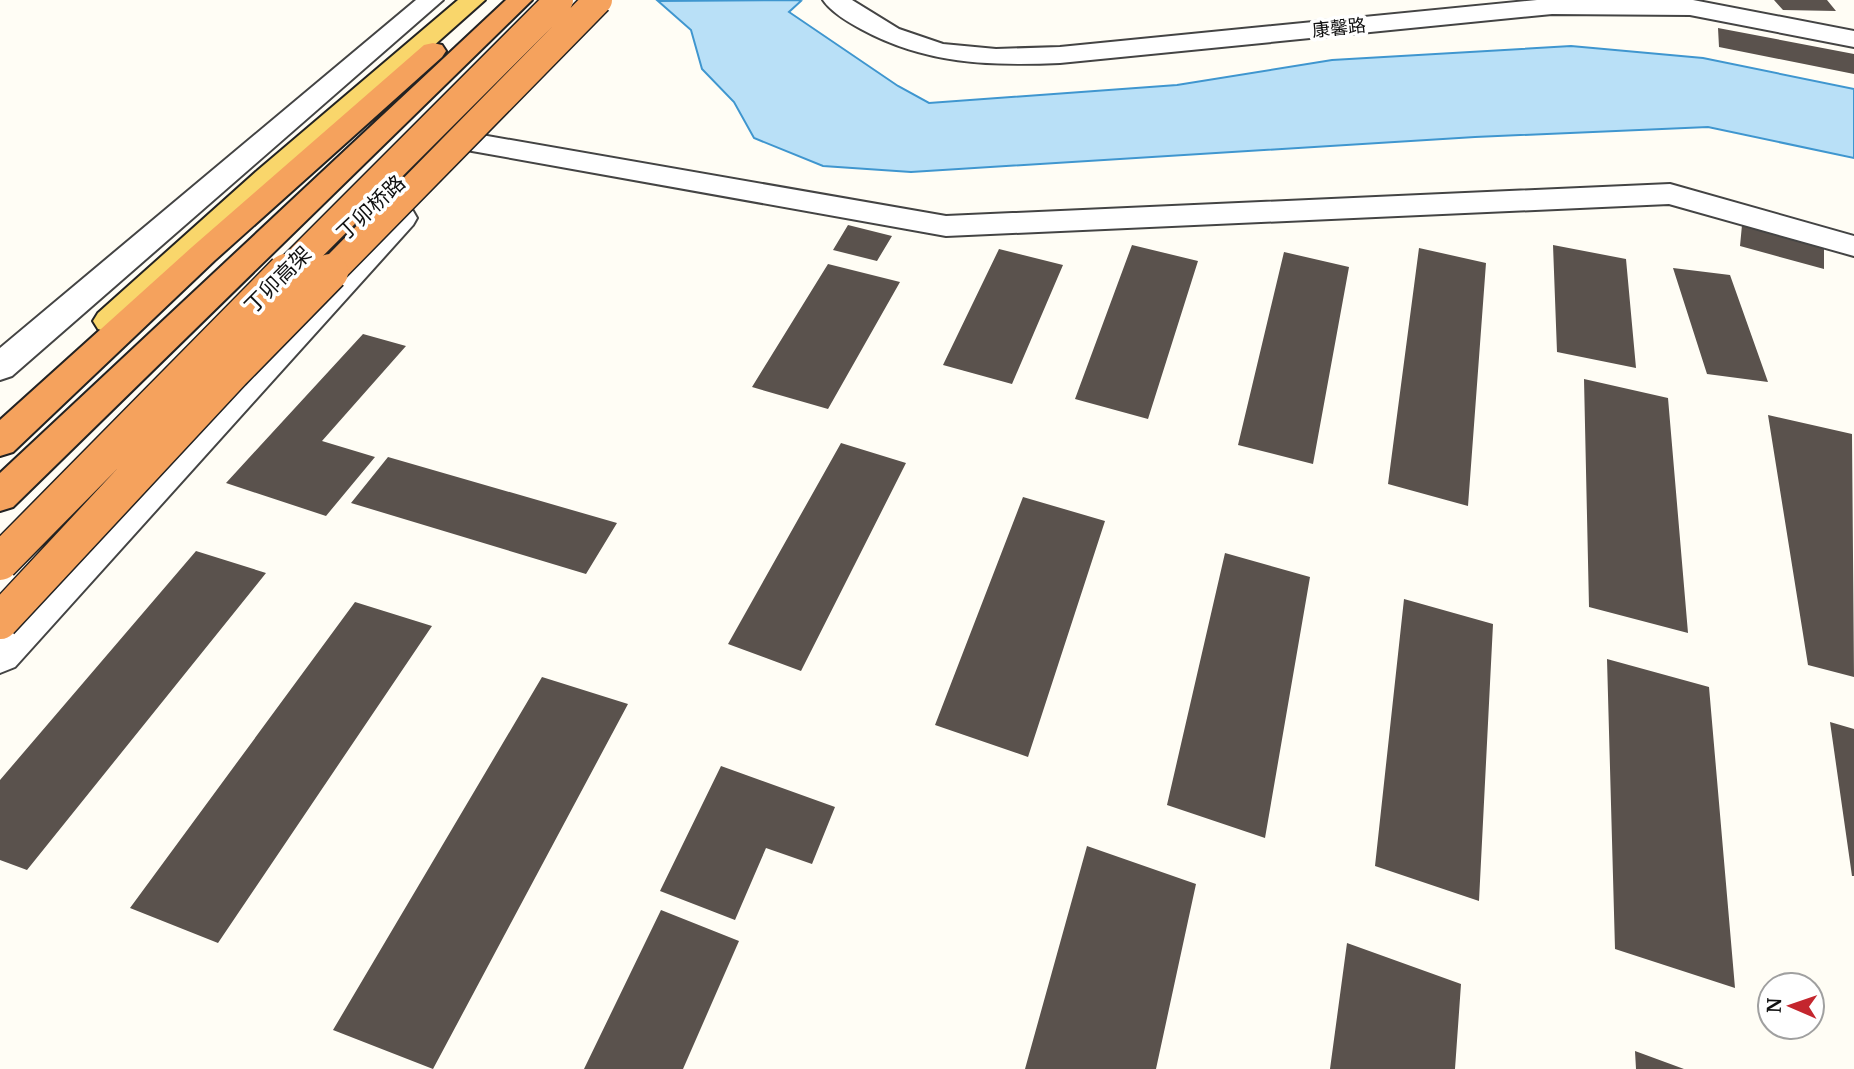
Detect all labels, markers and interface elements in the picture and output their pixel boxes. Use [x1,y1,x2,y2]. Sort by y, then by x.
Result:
street label: 康馨路 [1311,13,1367,42]
street label: 丁卯桥路 [331,169,411,246]
street label: 丁卯高架 [238,240,317,319]
north arrow [1756,971,1826,1041]
text: N [1762,997,1786,1013]

